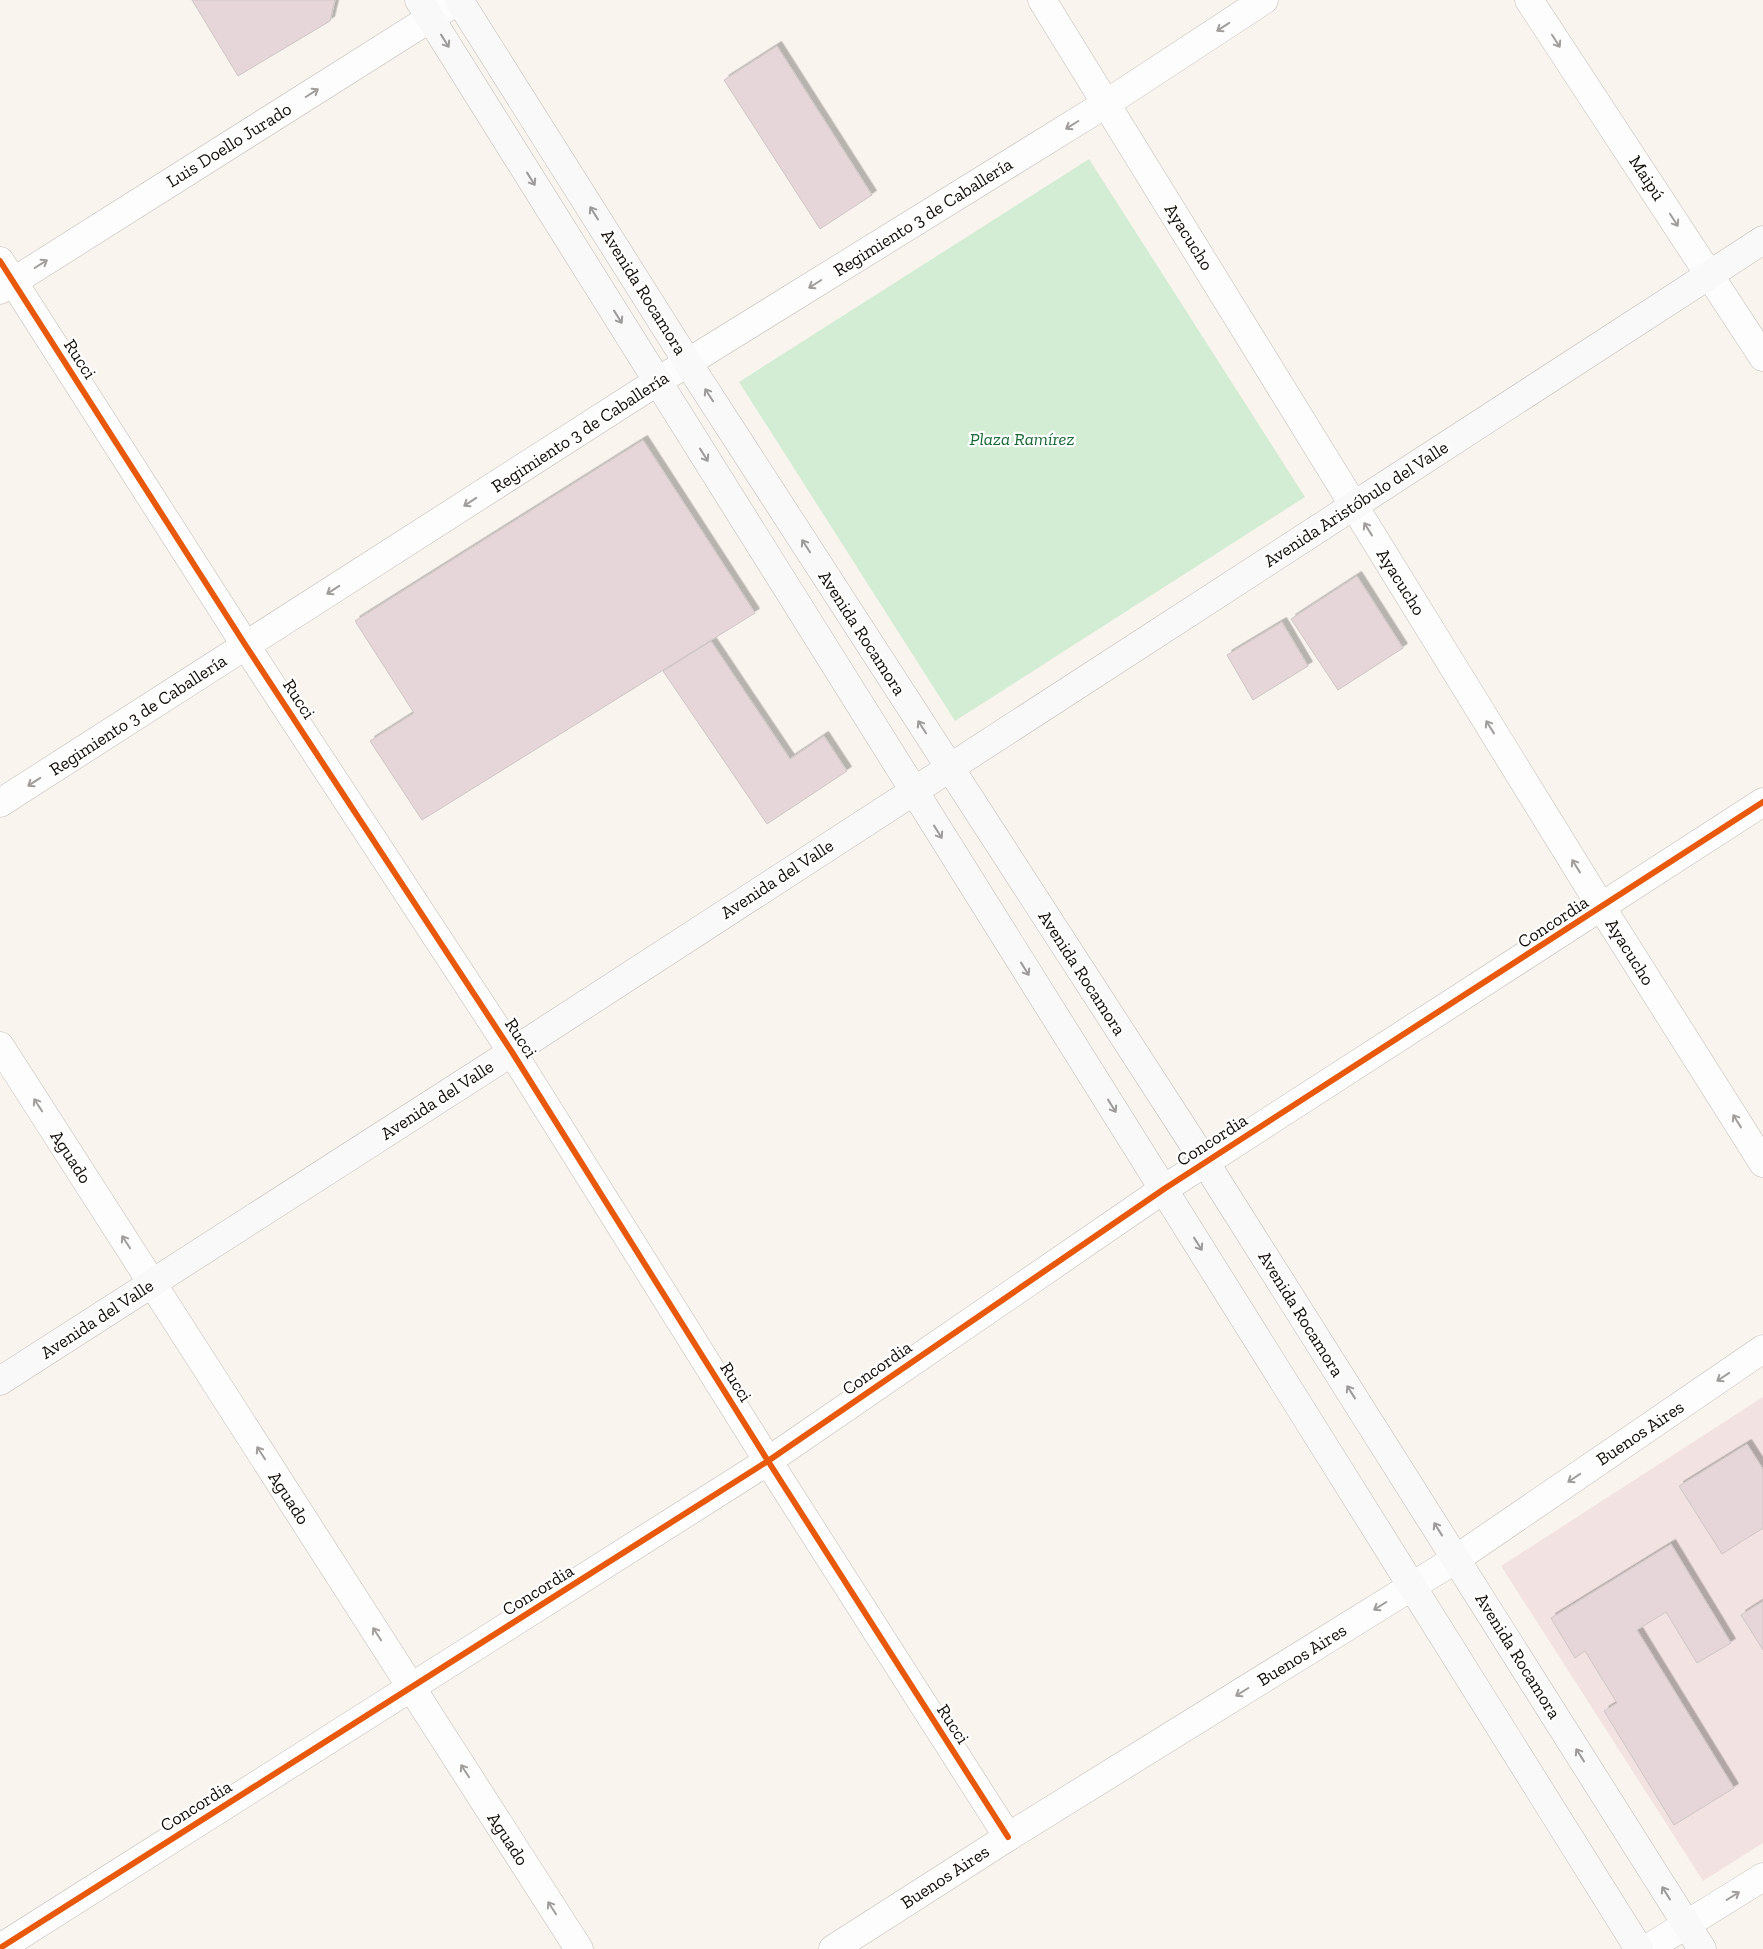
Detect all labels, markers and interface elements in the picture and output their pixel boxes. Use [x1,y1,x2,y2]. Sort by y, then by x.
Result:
one-way arrow [1216,22,1230,32]
one-way arrow [1551,33,1561,47]
one-way arrow [441,34,451,48]
one-way arrow [304,87,318,97]
street label: Luis Doello Jurado [163,98,295,192]
one-way arrow [1065,120,1079,130]
street label: Maipú [1624,151,1670,205]
street label: Regimiento 3 de Caballería [829,153,1017,281]
one-way arrow [526,172,537,186]
street label: Ayacucho [1160,199,1218,275]
one-way arrow [588,206,599,220]
one-way arrow [1669,213,1679,227]
street label: Avenida Rocamora [596,225,692,359]
one-way arrow [34,258,48,268]
one-way arrow [808,280,822,290]
one-way arrow [613,309,623,323]
street label: Rucci [59,335,101,383]
street label: Regimiento 3 de Caballería [487,366,673,498]
one-way arrow [703,388,713,402]
park label: Plaza Ramírez [969,428,1075,450]
street label: Avenida Aristóbulo del Valle [1260,436,1452,572]
one-way arrow [699,447,709,461]
one-way arrow [463,497,477,507]
one-way arrow [1363,523,1373,537]
one-way arrow [801,539,811,553]
street label: Ayacucho [1372,544,1430,620]
street label: Avenida Rocamora [813,566,911,700]
one-way arrow [326,585,340,595]
street label: Regimiento 3 de Caballería [45,649,231,781]
street label: Rucci [278,675,320,723]
one-way arrow [917,720,928,734]
one-way arrow [1485,721,1495,735]
one-way arrow [28,777,42,787]
one-way arrow [934,824,944,838]
street label: Avenida del Valle [716,834,838,924]
one-way arrow [1570,859,1580,873]
street label: Concordia [1514,891,1593,953]
street label: Avenida Rocamora [1033,906,1131,1040]
street label: Ayacucho [1601,914,1659,990]
one-way arrow [1020,962,1030,976]
street label: Rucci [500,1014,542,1062]
street label: Avenida del Valle [376,1055,498,1145]
one-way arrow [33,1099,43,1113]
one-way arrow [1107,1099,1117,1113]
street label: Concordia [1173,1109,1252,1171]
one-way arrow [1732,1115,1742,1129]
street label: Aguado [46,1126,96,1188]
one-way arrow [120,1235,131,1249]
one-way arrow [1193,1237,1204,1251]
street label: Avenida Rocamora [1253,1247,1349,1381]
street label: Avenida del Valle [36,1274,158,1364]
street label: Concordia [838,1336,916,1400]
street label: Rucci [715,1358,757,1406]
one-way arrow [1716,1372,1730,1382]
one-way arrow [1345,1385,1355,1399]
street label: Buenos Aires [1592,1396,1688,1470]
one-way arrow [256,1447,266,1461]
street label: Aguado [264,1467,314,1529]
one-way arrow [1567,1473,1581,1483]
one-way arrow [1432,1522,1443,1536]
street label: Concordia [498,1559,578,1621]
street label: Avenida Rocamora [1470,1589,1566,1723]
one-way arrow [1373,1601,1387,1612]
street label: Buenos Aires [1253,1619,1351,1691]
one-way arrow [372,1628,382,1642]
one-way arrow [1235,1687,1249,1697]
street label: Rucci [932,1700,974,1748]
one-way arrow [1575,1749,1585,1763]
one-way arrow [459,1764,470,1778]
street label: Concordia [156,1775,236,1837]
street label: Aguado [483,1808,533,1870]
street label: Buenos Aires [897,1840,993,1914]
one-way arrow [1661,1886,1672,1900]
one-way arrow [1726,1890,1740,1900]
one-way arrow [547,1901,557,1915]

